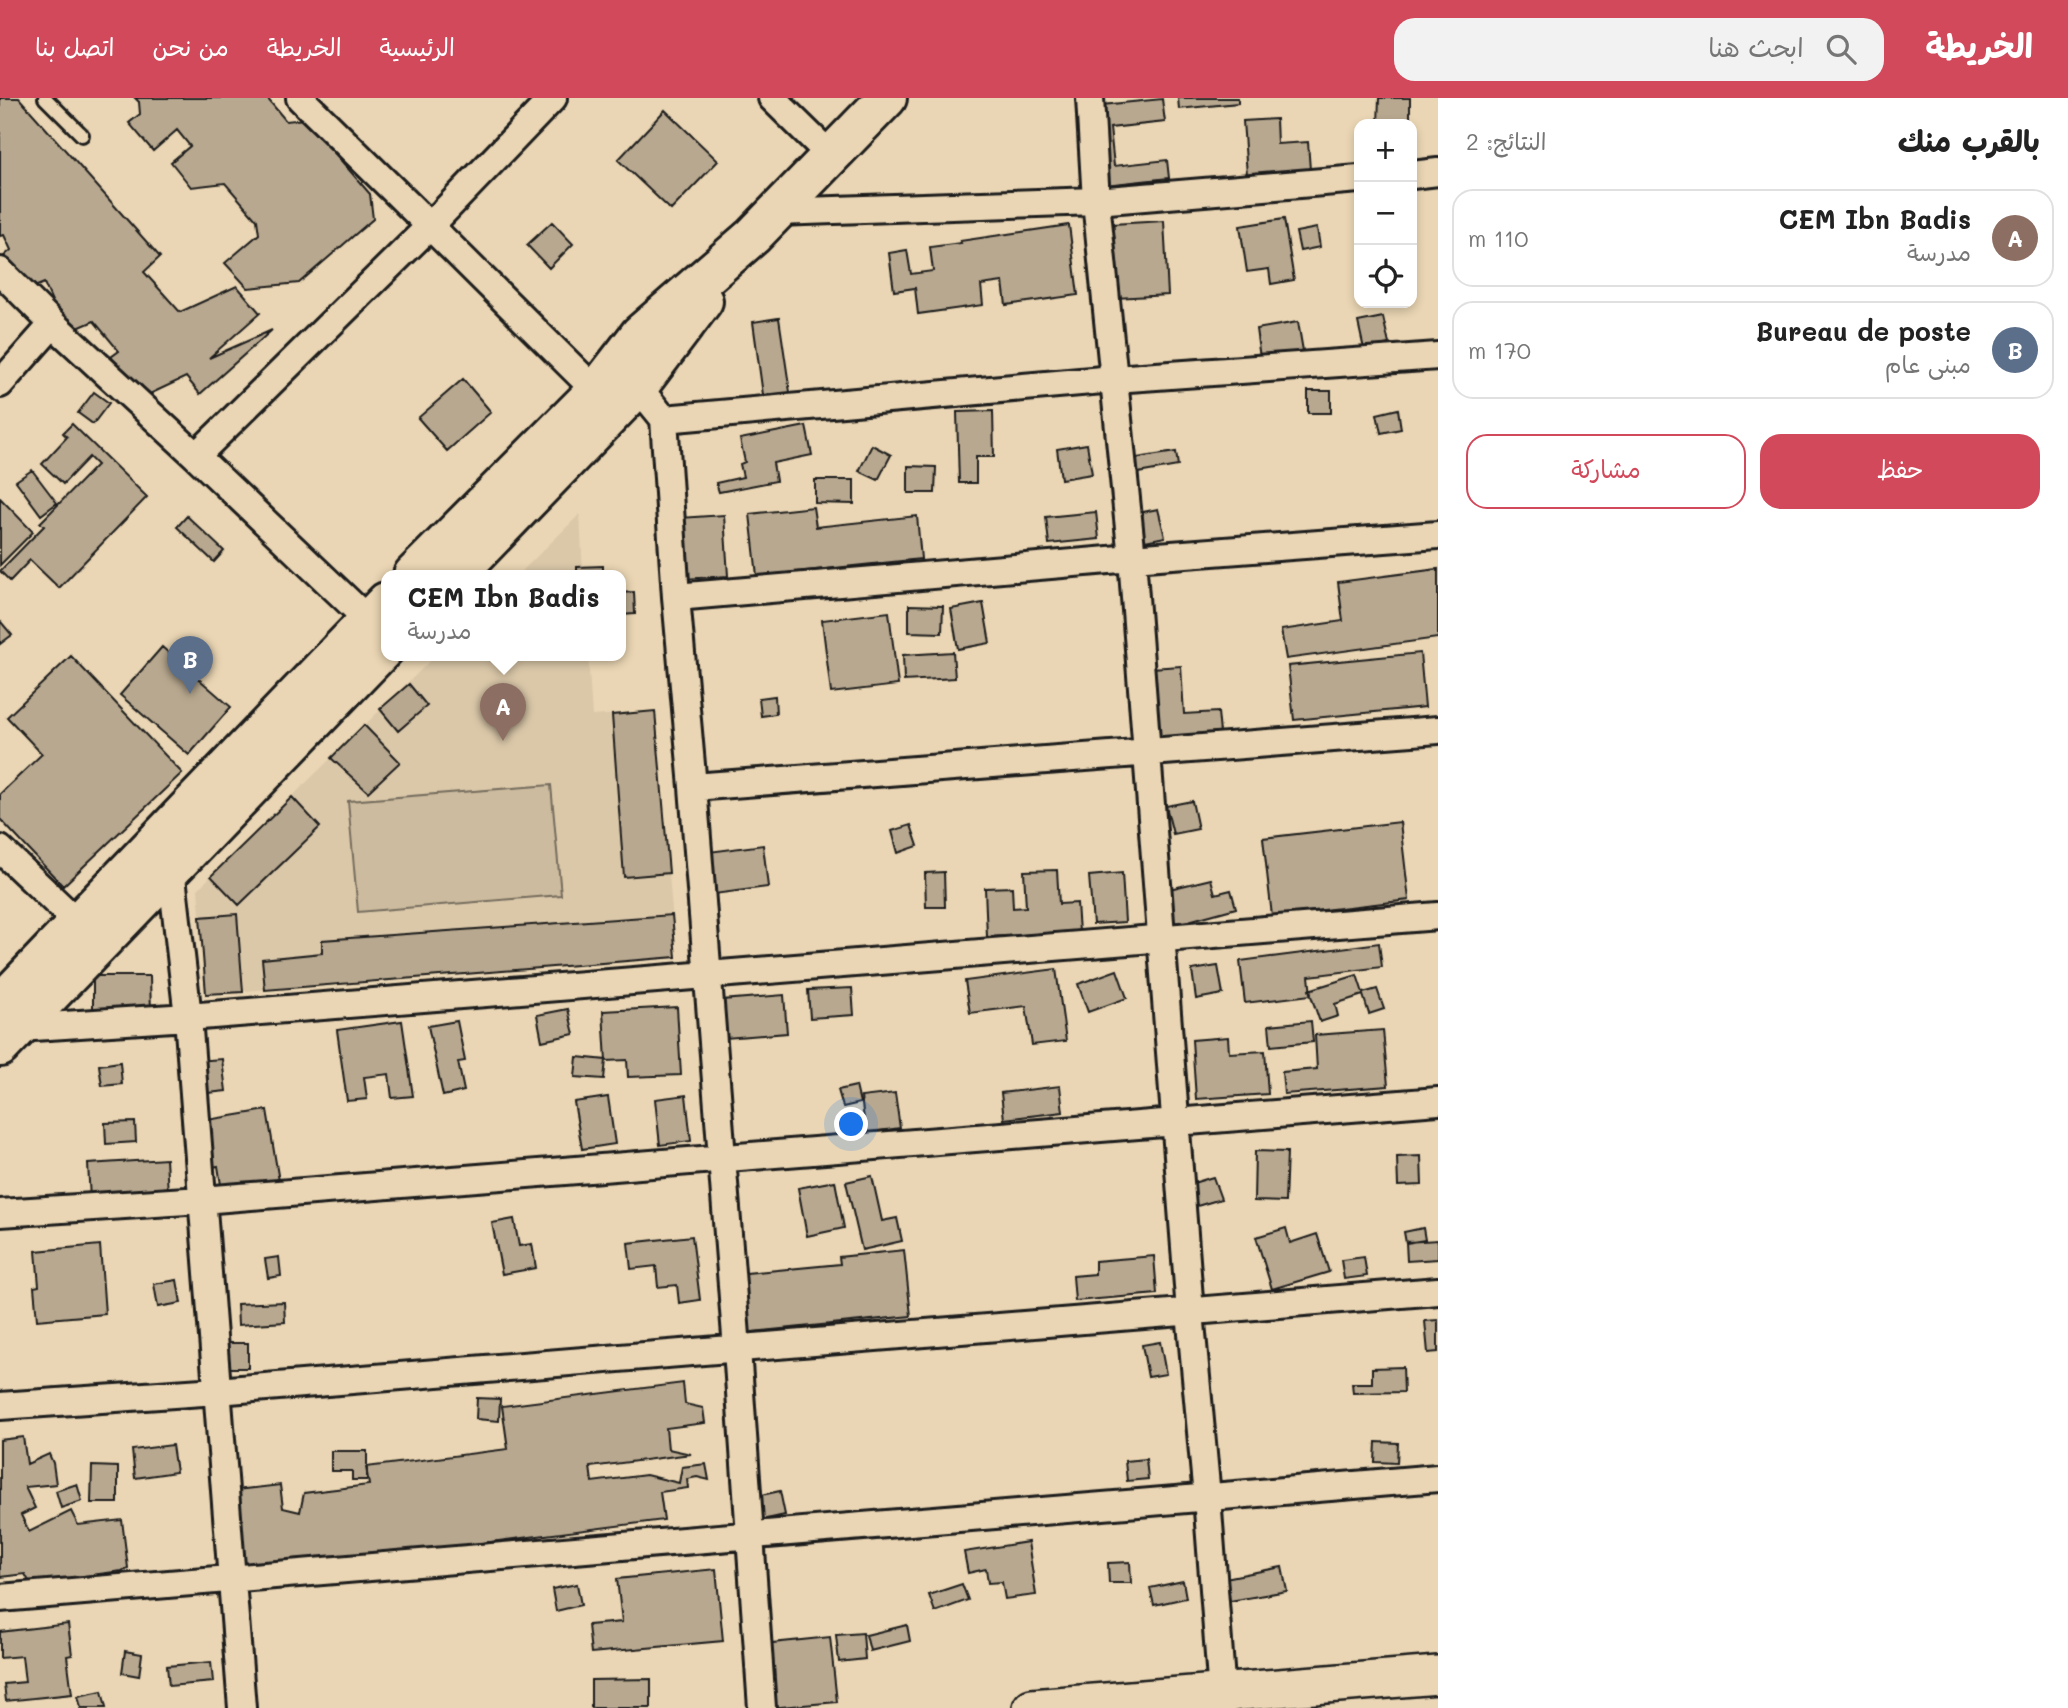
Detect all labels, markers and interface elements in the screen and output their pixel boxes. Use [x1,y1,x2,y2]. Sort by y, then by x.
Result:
search box [1394,18,1884,81]
text: الخريطة [1926,23,2033,66]
text: ابحث هنا [1708,30,1804,64]
icon: search [1822,30,1860,68]
text: اتصل بنا [35,31,114,62]
text: من نحن [152,31,229,62]
text: الخريطة [267,31,342,62]
text: الرئيسية [380,31,455,62]
map controls [1354,119,1417,308]
button: + [1354,119,1417,182]
text: بالقرب منك [1898,120,2040,160]
text: النتائج: 2 [1466,126,1546,156]
button: − [1354,182,1417,245]
text: CEM Ibn Badis [1779,202,1971,236]
text: 110 m [1468,223,1528,253]
text: A [2007,223,2023,253]
text: مدرسة [1907,237,1971,267]
button: locate [1354,245,1417,308]
text: Bureau de poste [1756,314,1971,348]
text: 170 m [1468,335,1531,365]
text: B [2007,335,2023,365]
text: مبنى عام [1885,349,1971,379]
button: مشاركة [1466,434,1746,509]
button: حفظ [1760,434,2040,509]
popup [381,570,626,661]
text: CEM Ibn Badis [407,580,600,614]
text: مدرسة [407,615,471,645]
pin: B [167,636,213,694]
pin: A [480,683,526,741]
your location [834,1107,868,1141]

